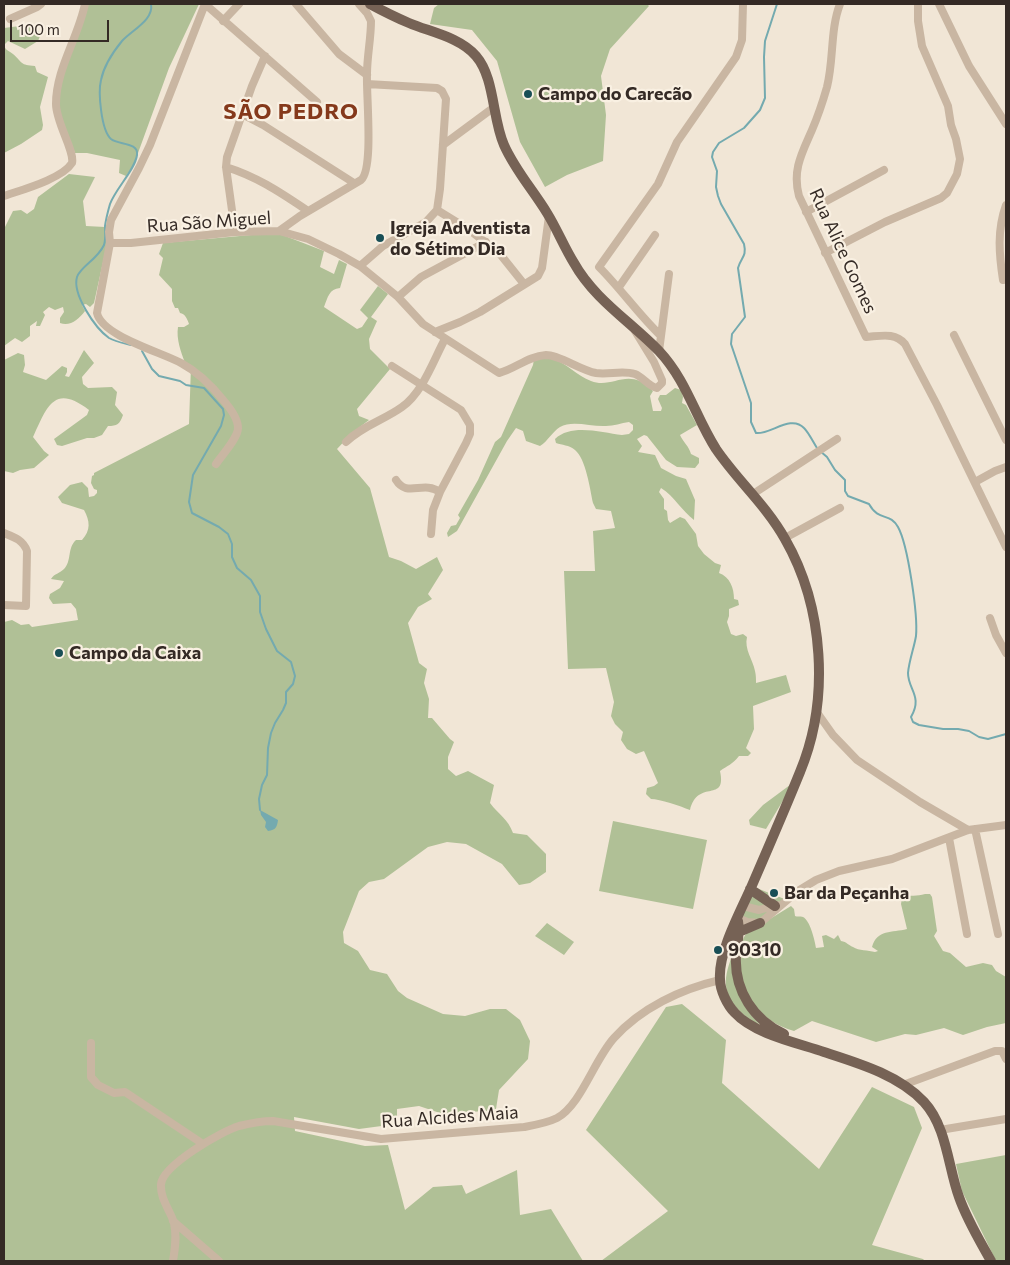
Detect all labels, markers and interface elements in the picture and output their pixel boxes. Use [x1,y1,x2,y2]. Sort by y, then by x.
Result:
scale bar [12,10,111,42]
text: 100 m [18,20,60,38]
place label: Campo do Carecão [538,83,692,105]
marker: Campo do Carecão [522,88,534,100]
district label: SÃO PEDRO [222,99,360,125]
street label: Rua Alice Gomes [805,185,881,317]
street label: Rua São Miguel [146,207,272,237]
place label: Igreja Adventista do Sétimo Dia [390,217,530,260]
marker: Igreja Adventista do Sétimo Dia [374,232,386,244]
place label: Campo da Caixa [69,642,201,664]
marker: Campo da Caixa [53,647,65,659]
place label: Bar da Peçanha [784,882,909,904]
marker: Bar da Peçanha [768,887,780,899]
place label: 90310 [728,939,782,961]
marker: 90310 [712,944,724,956]
street label: Rua Alcides Maia [381,1101,519,1133]

